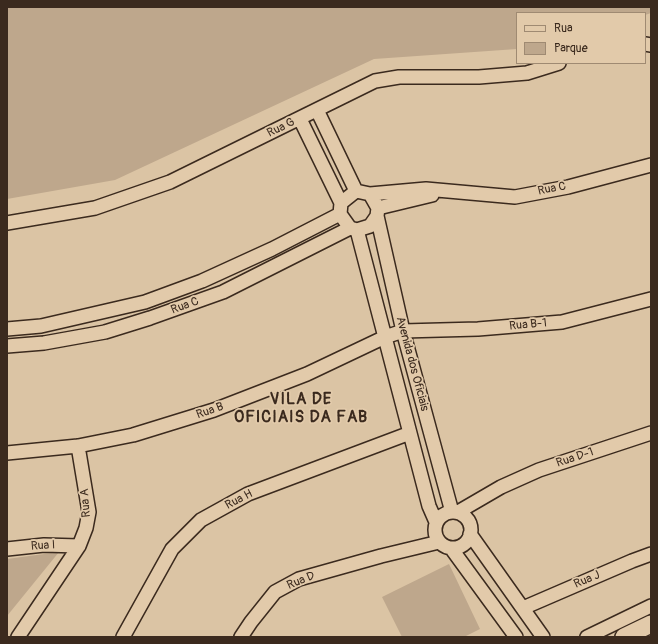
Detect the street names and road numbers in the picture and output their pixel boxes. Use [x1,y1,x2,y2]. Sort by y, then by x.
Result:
street label: Rua G [265,115,297,141]
street label: Rua C [537,179,567,199]
street label: Rua C [169,294,201,318]
street label: Avenida dos Oficiais [392,315,432,413]
street label: Rua B-1 [509,316,547,334]
street label: Rua B [194,400,226,422]
street label: Rua D-1 [554,445,596,471]
street label: Rua H [223,487,255,513]
street label: Rua A [78,488,94,518]
street label: Rua I [30,538,56,554]
street label: Rua J [572,568,602,592]
street label: Rua D [285,569,317,593]

